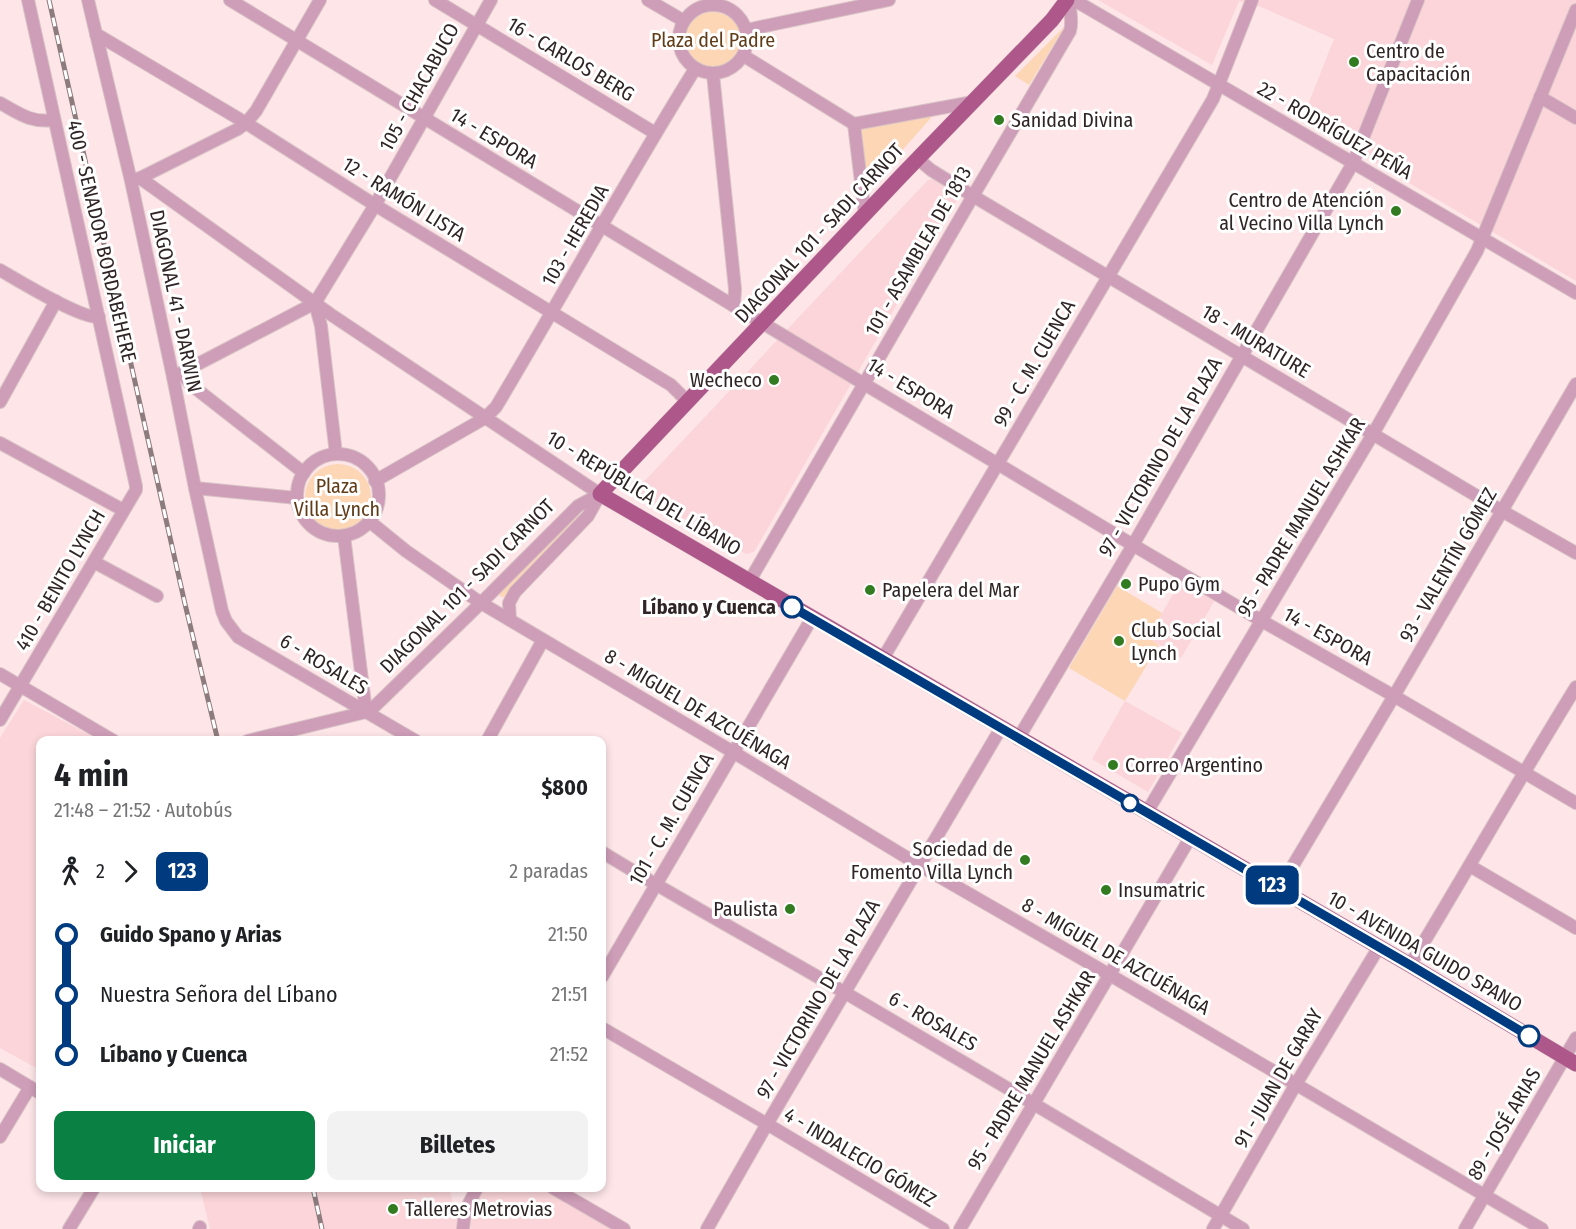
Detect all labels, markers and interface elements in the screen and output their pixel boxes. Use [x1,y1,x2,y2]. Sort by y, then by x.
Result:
street label: 16 - CARLOS BERG [503,12,639,106]
street label: 105 - CHACABUCO [374,19,464,155]
park label: Plaza del Padre [651,28,775,52]
place label: Centro de Capacitación [1366,39,1470,86]
marker: Centro de Capacitación [1347,55,1361,69]
street label: 22 - RODRÍGUEZ PEÑA [1253,76,1417,184]
street label: 14 - ESPORA [446,103,543,174]
place label: Sanidad Divina [1011,108,1133,132]
marker: Sanidad Divina [992,113,1006,127]
street label: 400 - SENADOR BORDABEHERE [62,118,142,364]
street label: DIAGONAL 101 - SADI CARNOT [730,138,909,328]
street label: 12 - RAMÓN LISTA [338,152,470,247]
street label: 101 - ASAMBLEA DE 1813 [860,162,976,340]
street label: 103 - HEREDIA [536,180,614,290]
place label: Centro de Atención al Vecino Villa Lynch [1219,188,1384,235]
marker: Centro de Atención al Vecino Villa Lynch [1389,204,1403,218]
street label: DIAGONAL 41 - DARWIN [145,208,207,394]
street label: 99 - C. M. CUENCA [988,295,1080,431]
street label: 18 - MURATURE [1197,299,1315,383]
street label: 14 - ESPORA [863,353,960,424]
street label: 97 - VICTORINO DE LA PLAZA [1093,353,1227,561]
place label: Wecheco [690,368,762,392]
marker: Wecheco [767,373,781,387]
street label: 95 - PADRE MANUEL ASHKAR [1232,413,1370,621]
street label: 10 - REPÚBLICA DEL LÍBANO [542,425,746,561]
park label: Plaza Villa Lynch [294,474,380,521]
street label: 93 - VALENTÍN GÓMEZ [1394,484,1502,646]
street label: DIAGONAL 101 - SADI CARNOT [375,493,560,678]
street label: 410 - BENITO LYNCH [10,505,110,655]
place label: Pupo Gym [1138,572,1220,596]
marker: Pupo Gym [1119,577,1133,591]
place label: Papelera del Mar [882,578,1019,602]
marker: Papelera del Mar [863,583,877,597]
place label: Líbano y Cuenca [642,595,776,619]
marker: Líbano y Cuenca [781,596,803,618]
street label: 14 - ESPORA [1279,602,1377,670]
place label: Club Social Lynch [1131,618,1221,665]
street label: 6 - ROSALES [276,628,372,700]
marker: Club Social Lynch [1112,634,1126,648]
street label: 8 - MIGUEL DE AZCUÉNAGA [600,644,796,774]
street label: 101 - C. M. CUENCA [623,748,719,889]
place label: Correo Argentino [1125,753,1263,777]
text: 4 min [54,755,129,795]
marker: Correo Argentino [1106,758,1120,772]
text: $800 [541,774,588,801]
unlabelled marker [1121,794,1139,812]
text: 21:48 – 21:52 · Autobús [54,798,232,822]
place label: Sociedad de Fomento Villa Lynch [851,837,1013,884]
marker: Sociedad de Fomento Villa Lynch [1018,853,1032,867]
icon: walk [54,855,87,888]
icon: forward [114,855,147,888]
text: 123 [168,858,196,884]
text: 2 [96,859,105,883]
text: 2 paradas [509,859,588,883]
line badge: 123 [1238,866,1306,904]
text: 123 [1258,872,1286,898]
place label: Insumatric [1118,878,1206,902]
marker: Insumatric [1099,883,1113,897]
street label: 10 - AVENIDA GUIDO SPANO [1323,885,1527,1017]
street label: 8 - MIGUEL DE AZCUÉNAGA [1018,892,1215,1020]
street label: 97 - VICTORINO DE LA PLAZA [751,895,885,1103]
place label: Paulista [713,897,778,921]
marker: Paulista [783,902,797,916]
text: Guido Spano y Arias [100,921,282,948]
text: 21:50 [548,922,588,946]
street label: 95 - PADRE MANUEL ASHKAR [962,966,1100,1174]
text: Nuestra Señora del Líbano [100,981,338,1008]
text: 21:51 [552,982,588,1006]
street label: 6 - ROSALES [884,986,982,1056]
street label: 91 - JUAN DE GARAY [1229,1004,1328,1152]
unlabelled marker [1518,1025,1540,1047]
text: Líbano y Cuenca [100,1041,247,1068]
text: 21:52 [550,1042,588,1066]
street label: 89 - JOSÉ ARIAS [1462,1064,1546,1184]
street label: 4 - INDALECIO GÓMEZ [780,1102,940,1212]
button: Iniciar [54,1111,315,1180]
button: Billetes [327,1111,588,1180]
place label: Talleres Metrovias [405,1197,552,1221]
marker: Talleres Metrovias [386,1202,400,1216]

